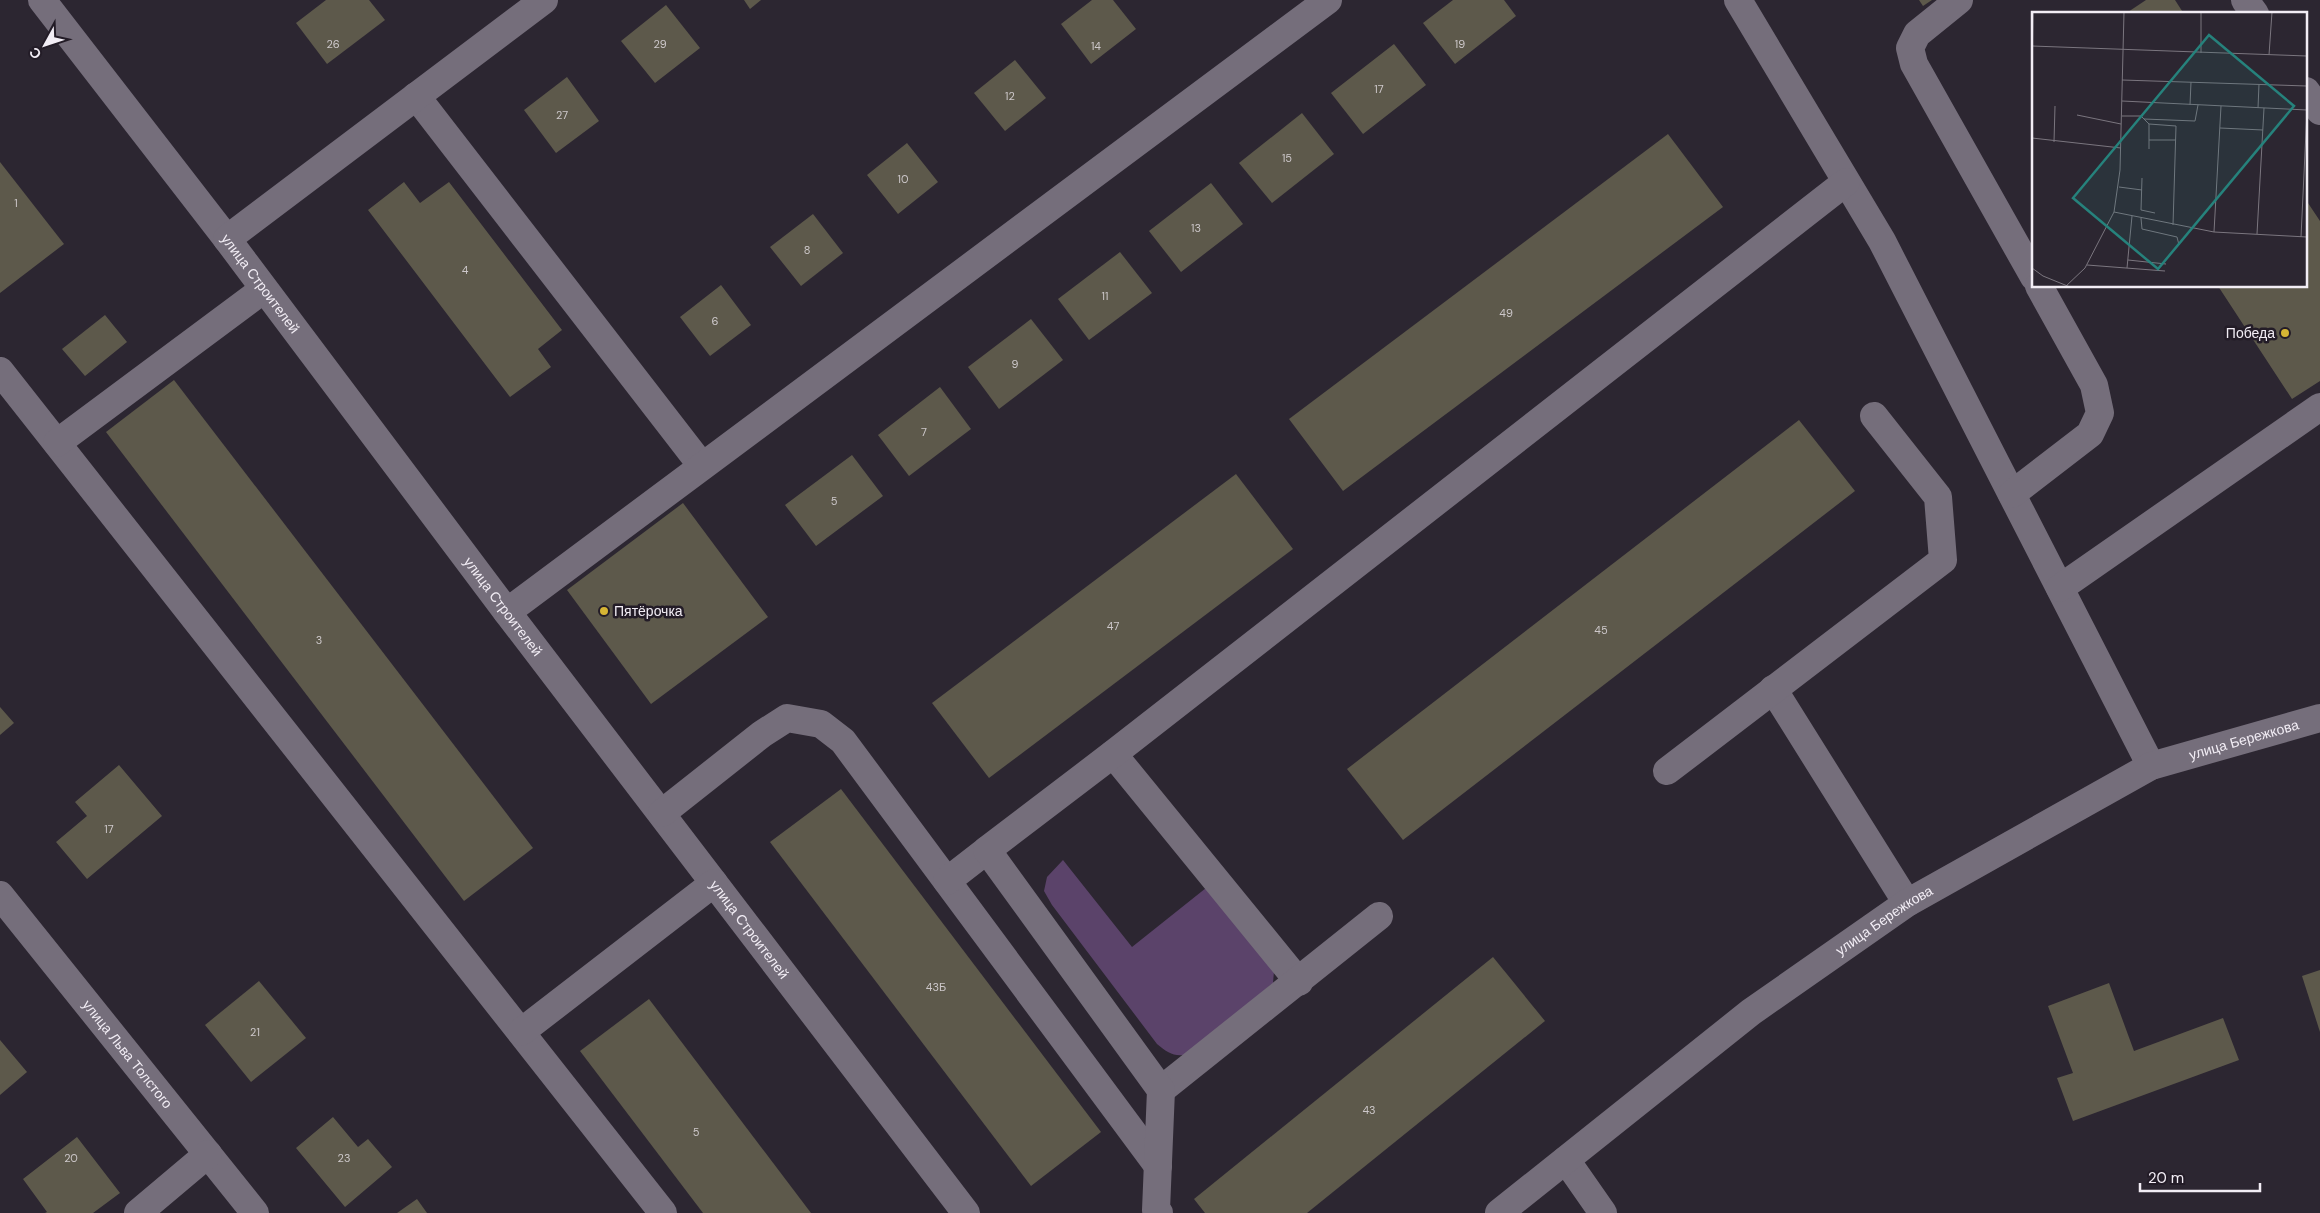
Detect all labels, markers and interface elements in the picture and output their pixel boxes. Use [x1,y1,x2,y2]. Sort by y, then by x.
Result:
inset map [2032,12,2308,288]
north arrow [20,20,70,70]
house number: 26 [326,37,340,51]
house number: 29 [653,37,667,51]
house number: 19 [1455,37,1465,51]
house number: 14 [1091,39,1101,53]
text: С [25,44,45,63]
house number: 17 [1374,82,1384,96]
house number: 12 [1005,89,1015,103]
house number: 27 [556,108,568,122]
house number: 15 [1282,151,1292,165]
house number: 10 [898,172,908,186]
house number: 1 [14,196,18,210]
house number: 13 [1191,221,1201,235]
street label: улица Строителей [217,230,304,337]
house number: 8 [804,243,810,257]
house number: 4 [462,263,469,277]
house number: 11 [1102,289,1108,303]
house number: 49 [1499,306,1513,320]
house number: 6 [712,314,719,328]
place label: Победа [2226,324,2275,342]
marker: Победа [2279,327,2291,339]
house number: 9 [1012,357,1019,371]
house number: 7 [921,425,927,439]
house number: 5 [831,494,838,508]
street label: улица Строителей [460,553,546,660]
place label: Пятёрочка [614,602,683,620]
marker: Пятёрочка [598,605,610,617]
house number: 47 [1107,619,1119,633]
house number: 45 [1594,623,1608,637]
house number: 3 [316,633,322,647]
street label: улица Бережкова [2187,715,2301,764]
house number: 17 [104,822,114,836]
street label: улица Строителей [706,876,793,982]
street label: улица Бережкова [1832,881,1936,959]
house number: 43Б [926,980,946,994]
street label: улица Льва Толстого [79,996,177,1112]
house number: 21 [250,1025,260,1039]
house number: 43 [1362,1103,1376,1117]
house number: 5 [693,1125,700,1139]
house number: 20 [64,1151,78,1165]
house number: 23 [338,1151,350,1165]
scale bar [2140,1160,2260,1192]
text: 20 m [2148,1168,2184,1188]

